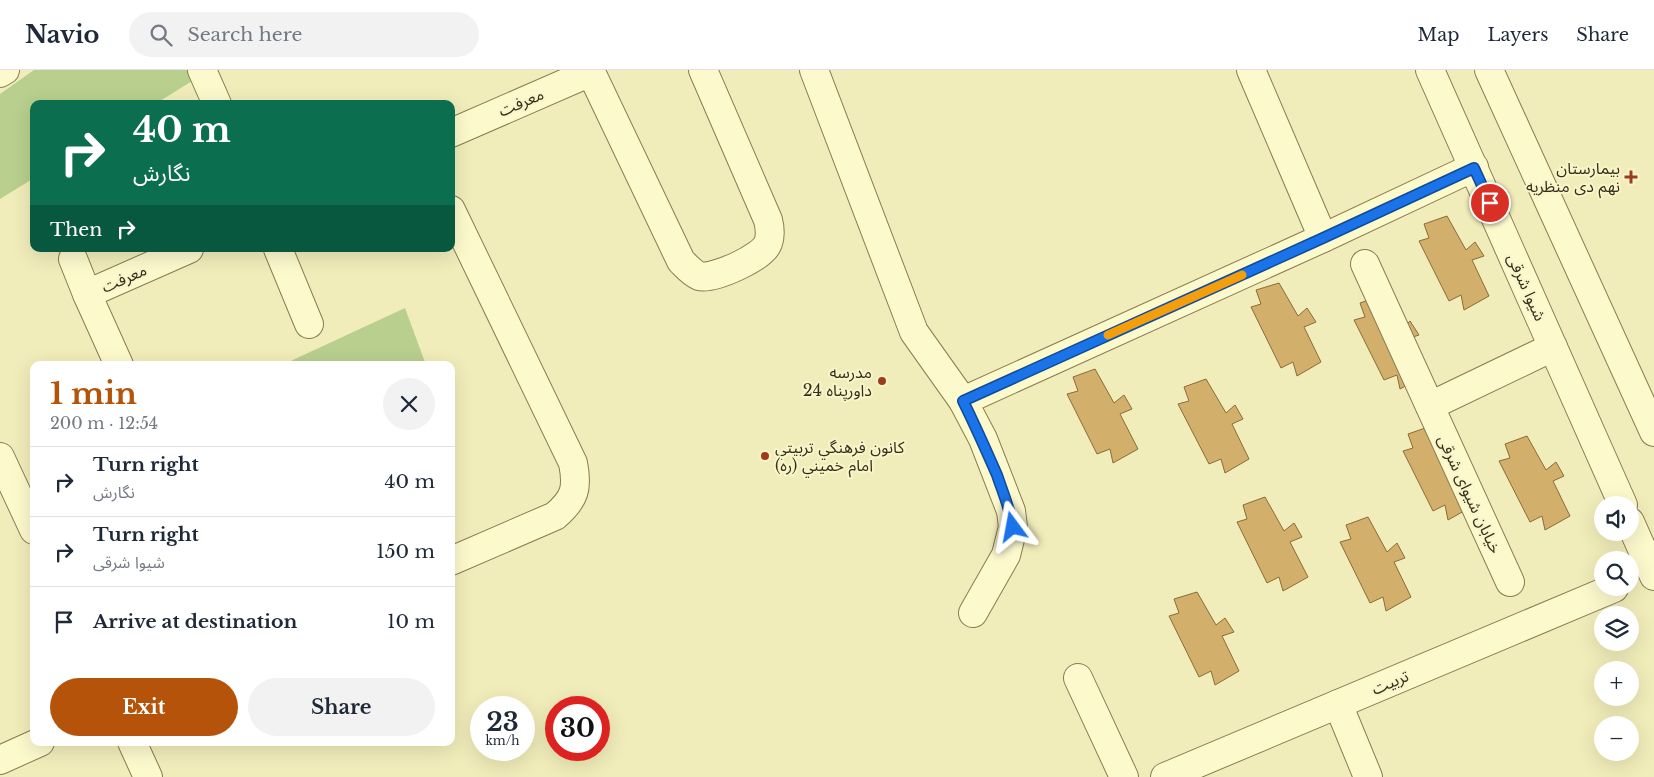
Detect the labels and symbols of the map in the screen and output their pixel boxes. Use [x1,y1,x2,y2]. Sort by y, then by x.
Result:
street label: معرفت [495,84,547,120]
place label: بیمارستان نهم دی منظریه [1526,158,1620,199]
marker: بیمارستان نهم دی منظریه [1624,170,1638,184]
pin [1469,182,1511,224]
street label: شیوا شرقی [1503,250,1551,324]
street label: معرفت [98,259,150,297]
place label: مدرسه داورپناه 24 [803,362,872,401]
marker: مدرسه داورپناه 24 [876,375,888,387]
street label: خیابان شیوای شرقی [1434,432,1506,556]
place label: كانون فرهنگي تربيتي امام خميني (ره) [775,437,905,478]
marker: كانون فرهنگي تربيتي امام خميني (ره) [759,450,771,462]
position arrow [986,500,1038,552]
street label: تربیت [1368,665,1412,699]
speed limit sign: 30 [545,696,610,761]

